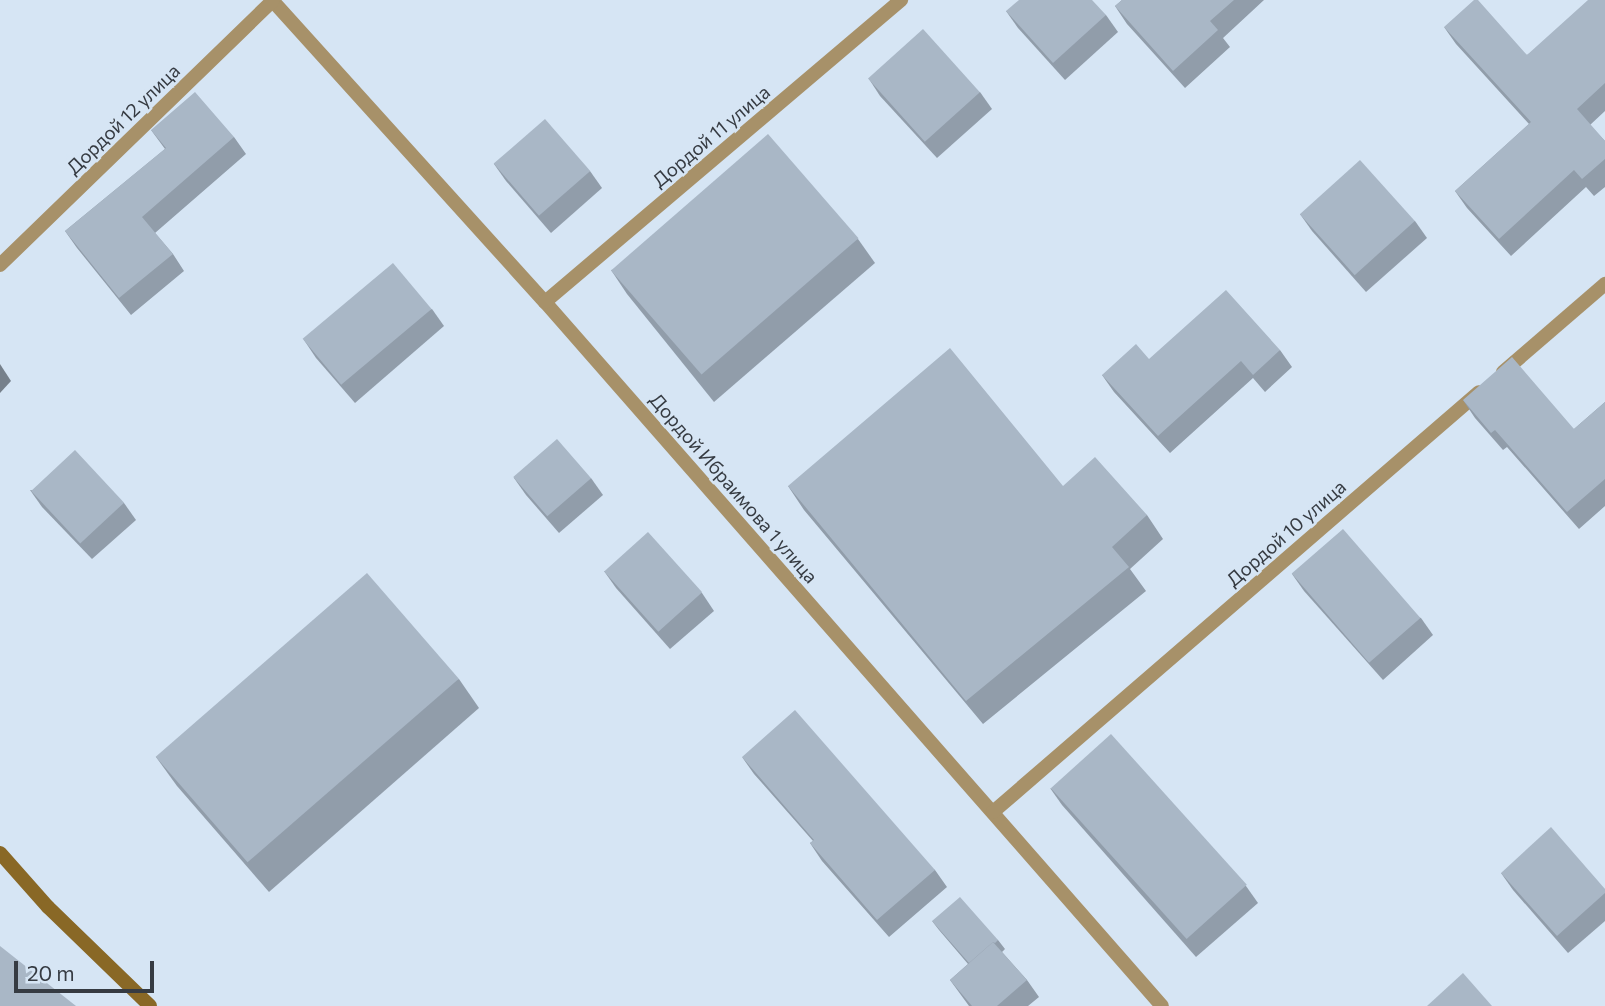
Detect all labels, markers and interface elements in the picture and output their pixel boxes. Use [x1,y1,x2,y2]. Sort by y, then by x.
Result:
street label: Дордой 12 улица [62,59,184,179]
street label: Дордой 11 улица [648,80,774,192]
street label: Дордой Ибраимова 1 улица [645,388,823,588]
street label: Дордой 10 улица [1222,475,1350,591]
scale bar [18,946,158,990]
text: 20 m [27,960,75,985]

